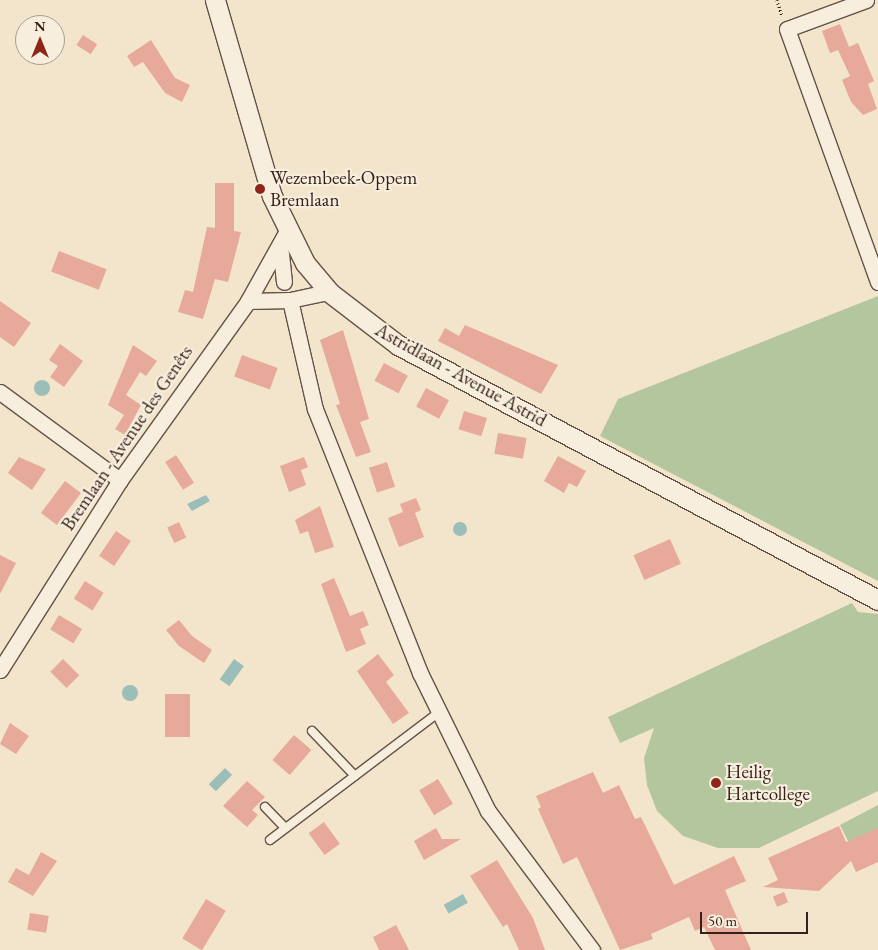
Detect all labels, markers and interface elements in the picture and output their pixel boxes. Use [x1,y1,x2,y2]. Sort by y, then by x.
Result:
north arrow [15,15,65,65]
text: N [34,17,46,35]
place label: Wezembeek-Oppem Bremlaan [270,167,417,211]
marker: Wezembeek-Oppem Bremlaan [254,183,266,195]
street label: Astridlaan - Avenue Astrid [371,318,551,432]
street label: Bremlaan - Avenue des Genêts [56,341,198,535]
place label: Heilig Hartcollege [726,761,810,805]
marker: Heilig Hartcollege [710,777,722,789]
scale bar [703,902,810,934]
text: 50 m [708,911,737,930]

